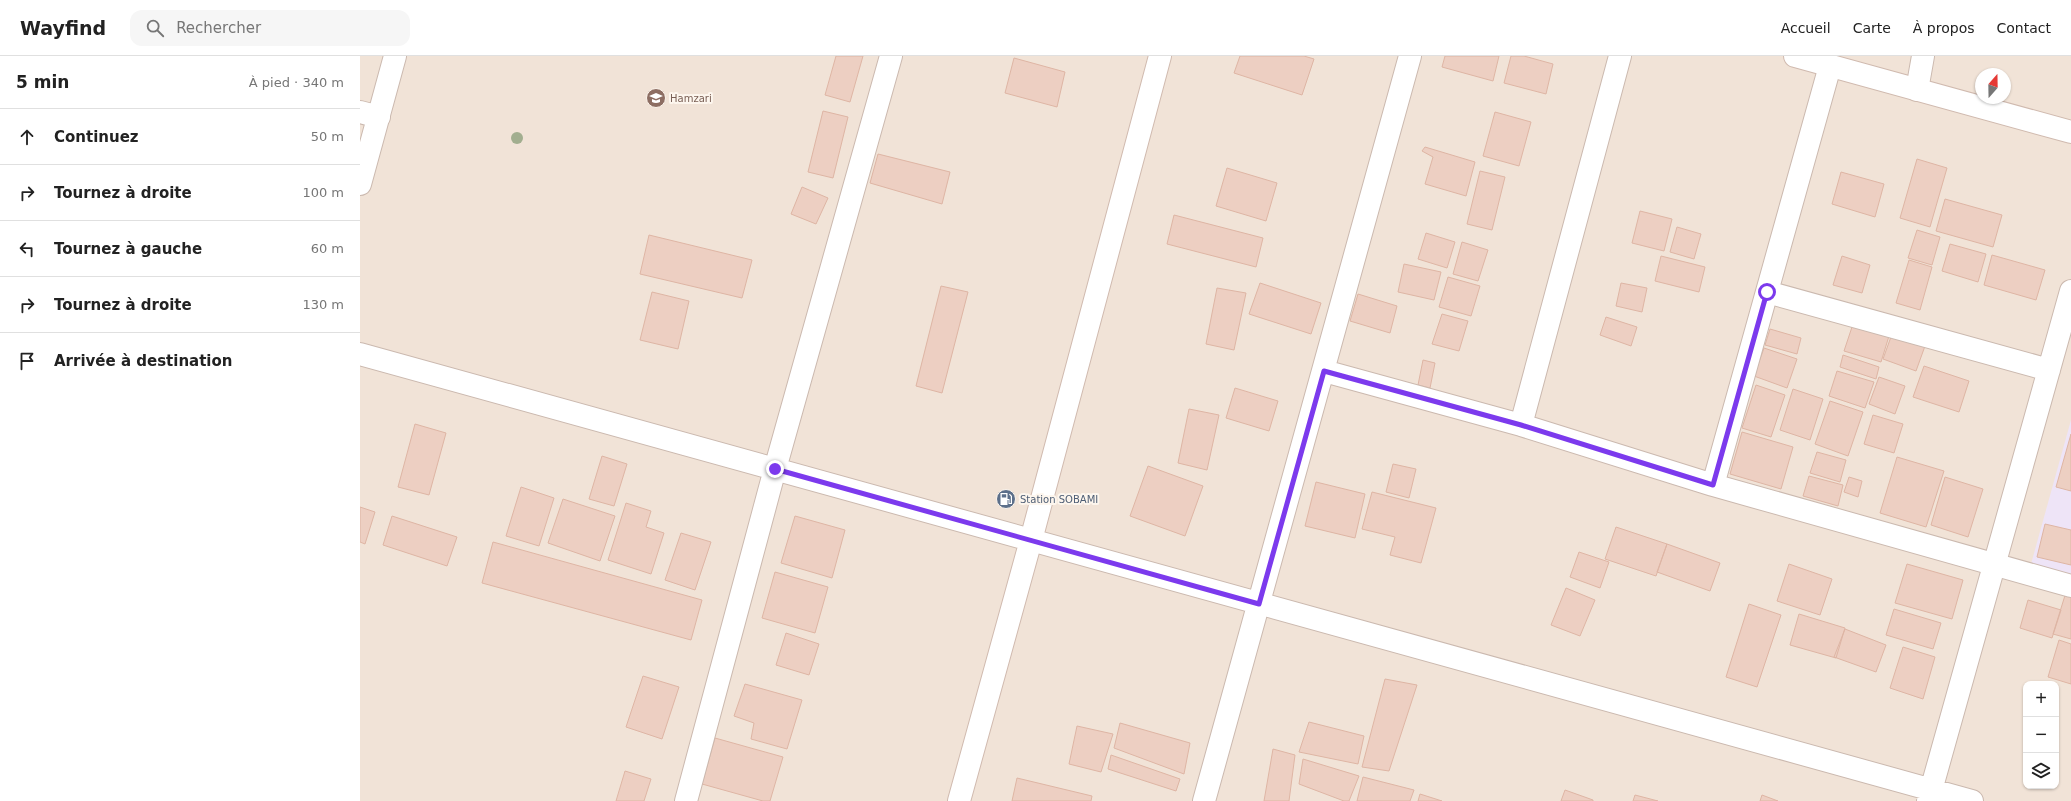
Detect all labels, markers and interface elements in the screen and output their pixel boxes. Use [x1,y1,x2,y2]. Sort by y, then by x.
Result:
search box [130,10,410,46]
text: Wayfind [20,17,106,39]
icon: search [144,17,166,39]
text: Rechercher [176,19,261,37]
text: Accueil [1781,20,1831,36]
text: Carte [1853,20,1891,36]
text: À propos [1913,20,1975,36]
text: Contact [1997,20,2051,36]
north arrow [1975,68,2011,104]
text: 5 min [16,72,69,92]
text: À pied · 340 m [249,75,344,90]
school or university icon: Hamzari [645,87,667,109]
place label: Hamzari [670,93,712,104]
icon: ahead [16,126,38,148]
text: Continuez [54,128,139,146]
text: 50 m [311,129,344,144]
icon: right [16,182,38,204]
text: Tournez à droite [54,184,192,202]
text: 100 m [302,185,344,200]
icon: left [16,238,38,260]
text: Tournez à gauche [54,240,202,258]
text: 60 m [311,241,344,256]
route start [1758,283,1776,301]
icon: right [16,294,38,316]
text: Tournez à droite [54,296,192,314]
text: 130 m [302,297,344,312]
icon: arrive [16,350,38,372]
text: Arrivée à destination [54,352,232,370]
route end [766,460,784,478]
fuel station icon: Station SOBAMI [995,488,1017,510]
place label: Station SOBAMI [1020,494,1098,505]
map controls [2023,681,2059,789]
button: + [2023,681,2059,717]
button: − [2023,717,2059,753]
button: layers [2023,753,2059,789]

